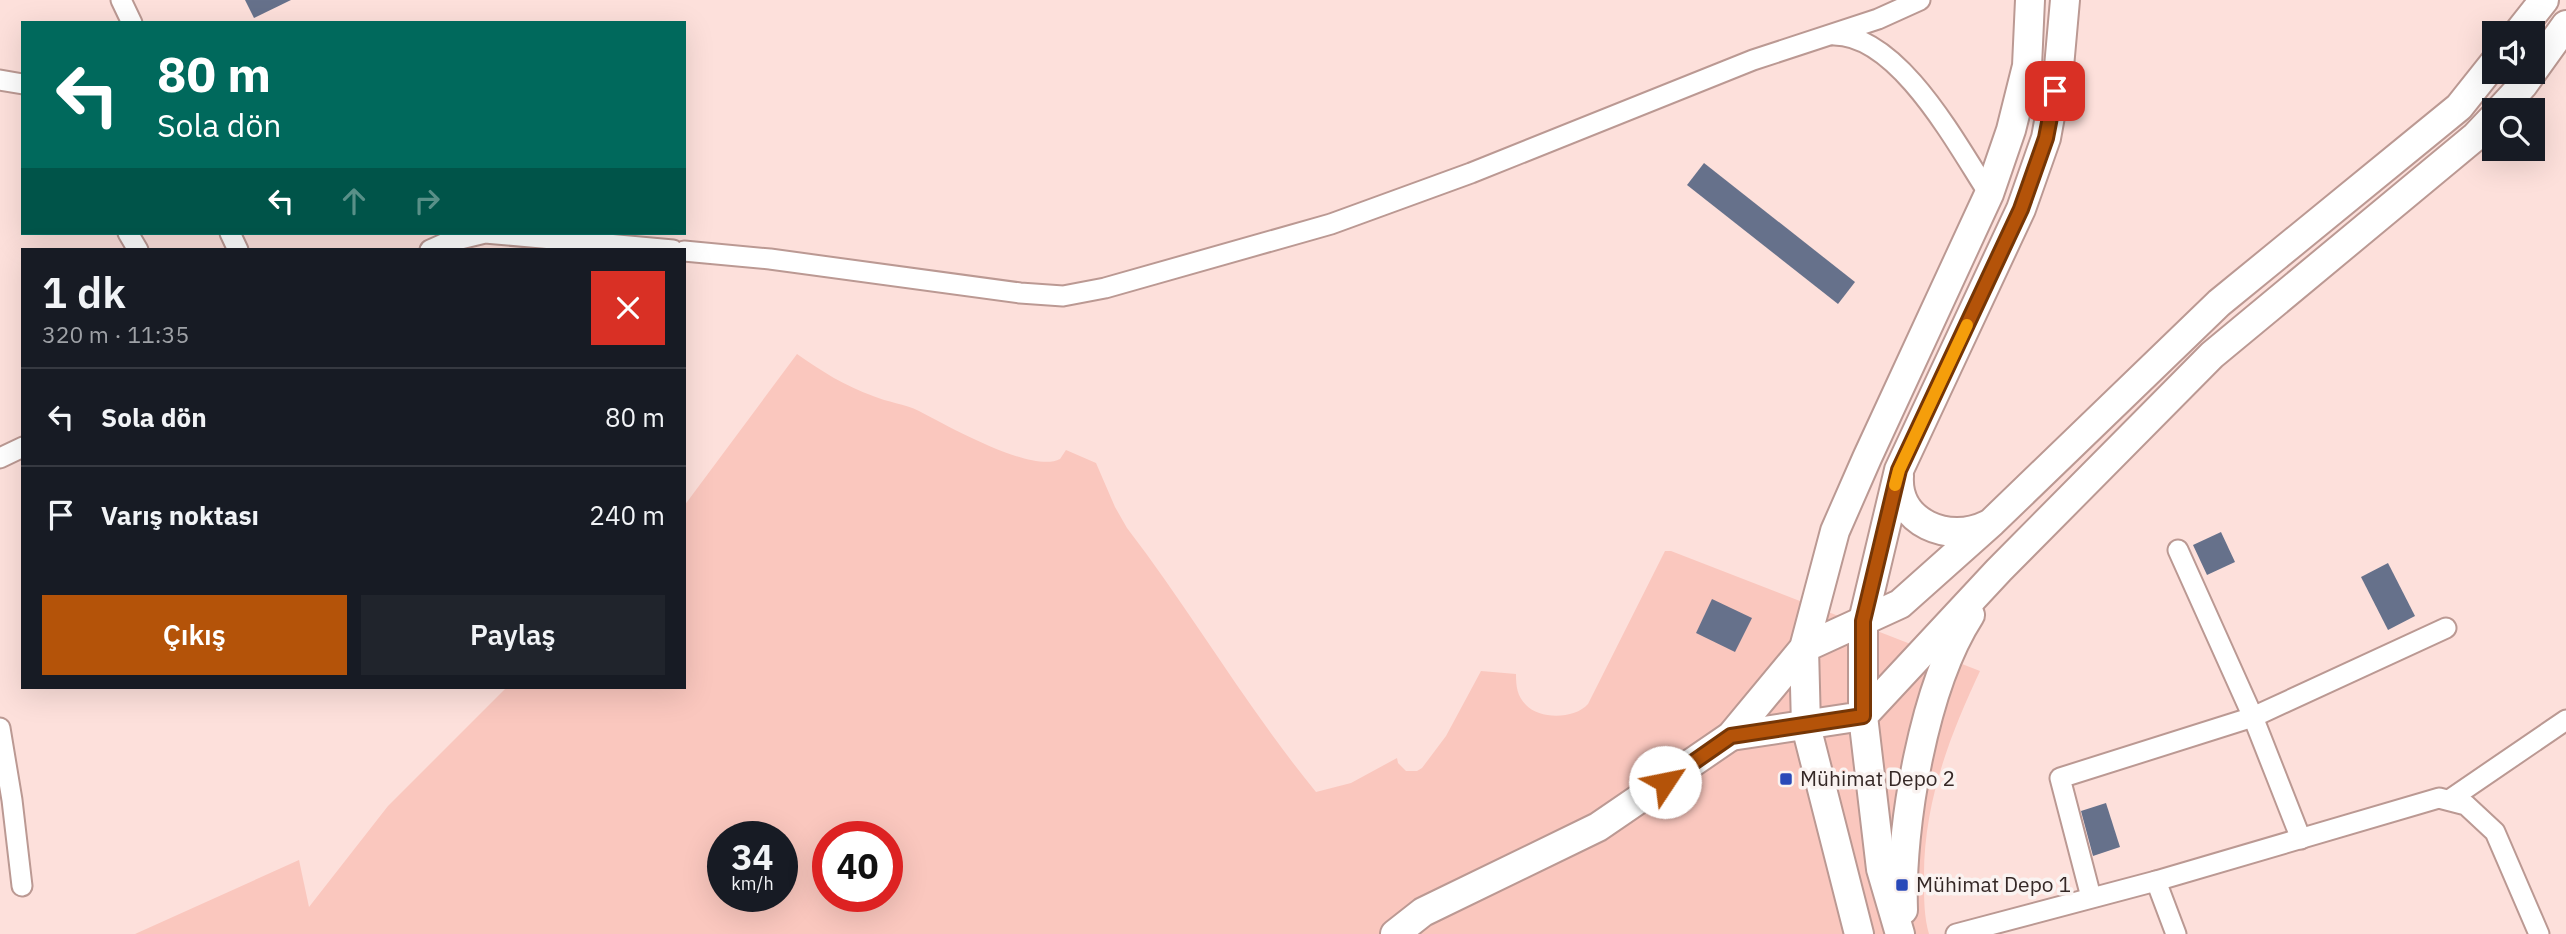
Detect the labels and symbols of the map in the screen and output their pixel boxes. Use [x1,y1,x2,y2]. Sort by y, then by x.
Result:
pin [2025,61,2085,121]
position arrow [1628,745,1702,819]
place label: Mühimat Depo 2 [1800,764,1955,792]
marker: Mühimat Depo 2 [1778,771,1794,787]
speed limit sign: 40 [812,821,903,912]
place label: Mühimat Depo 1 [1916,870,2071,898]
marker: Mühimat Depo 1 [1894,877,1910,893]

